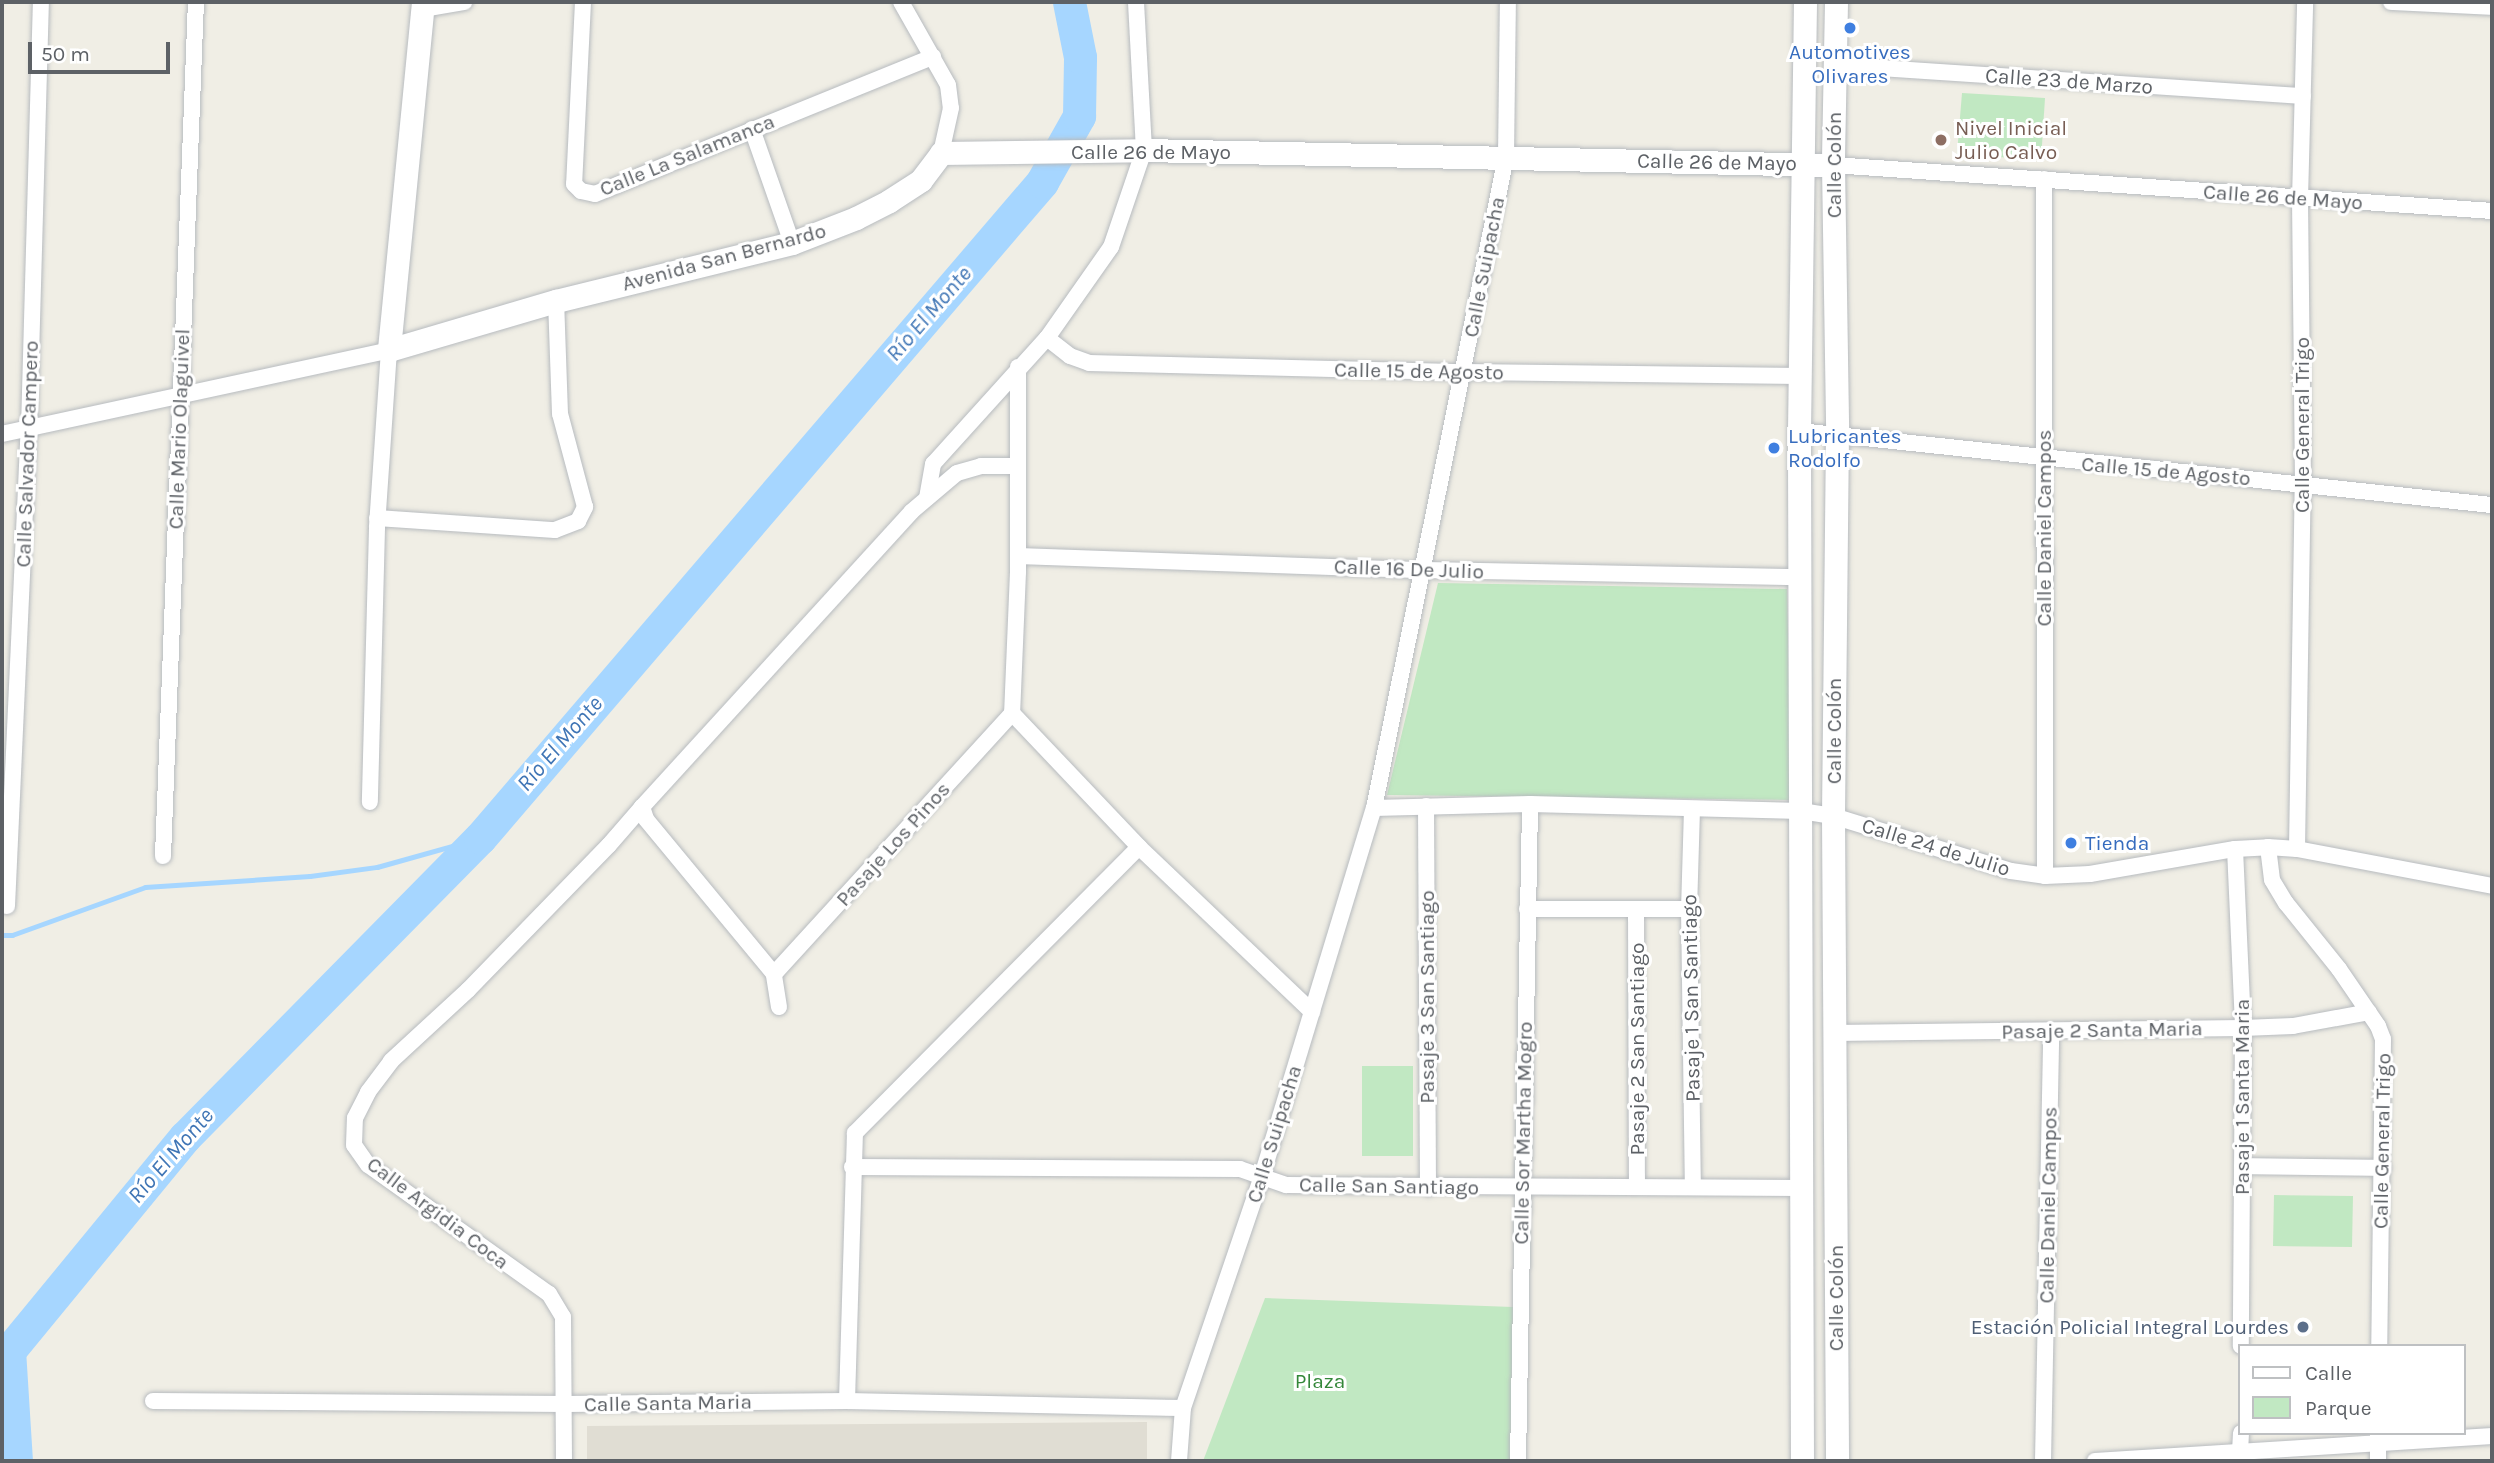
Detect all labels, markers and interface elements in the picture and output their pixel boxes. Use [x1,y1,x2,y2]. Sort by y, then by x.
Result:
marker: Automotives Olivares [1842,20,1858,36]
scale bar [32,28,173,72]
place label: Automotives Olivares [1789,39,1911,89]
text: 50 m [41,42,90,66]
street label: Calle 23 de Marzo [1984,63,2154,99]
street label: Calle La Salamanca [596,108,778,202]
street label: Calle Colón [1821,112,1847,218]
place label: Nivel Inicial Julio Calvo [1955,115,2067,165]
marker: Nivel Inicial Julio Calvo [1933,132,1949,148]
street label: Calle 26 de Mayo [1071,139,1231,165]
street label: Calle 26 de Mayo [1637,148,1797,176]
street label: Calle 26 de Mayo [2202,179,2364,215]
street label: Calle Suipacha [1458,195,1510,339]
street label: Avenida San Bernardo [619,218,829,296]
water label: Río El Monte [880,261,978,367]
street label: Calle Mario Olaguivel [163,328,195,530]
street label: Calle General Trigo [2289,337,2315,513]
street label: Calle Salvador Campero [10,340,44,568]
street label: Calle 15 de Agosto [1334,357,1504,385]
place label: Lubricantes Rodolfo [1788,423,1902,473]
street label: Calle Daniel Campos [2031,430,2057,626]
marker: Lubricantes Rodolfo [1766,440,1782,456]
street label: Calle 15 de Agosto [2080,451,2252,491]
street label: Calle 16 De Julio [1333,554,1485,584]
street label: Calle Colón [1821,678,1847,784]
water label: Río El Monte [511,691,609,797]
street label: Pasaje Los Pinos [831,777,955,911]
street label: Calle 24 de Julio [1859,812,2013,882]
place label: Tienda [2085,830,2149,856]
marker: Tienda [2063,835,2079,851]
street label: Pasaje 3 San Santiago [1414,890,1440,1104]
street label: Pasaje 1 San Santiago [1677,894,1705,1102]
street label: Pasaje 2 San Santiago [1624,942,1650,1156]
street label: Pasaje 1 Santa Maria [2229,999,2255,1195]
street label: Pasaje 2 Santa Maria [2001,1016,2203,1044]
street label: Calle Sor Martha Mogro [1508,1021,1538,1245]
street label: Calle General Trigo [2368,1053,2396,1229]
street label: Calle Suipacha [1241,1062,1307,1206]
water label: Río El Monte [122,1103,220,1209]
street label: Calle Daniel Campos [2034,1106,2062,1304]
street label: Calle Argidia Coca [362,1151,514,1275]
street label: Calle San Santiago [1299,1172,1479,1200]
street label: Calle Colón [1823,1245,1849,1351]
place label: Estación Policial Integral Lourdes [1971,1314,2289,1340]
marker: Estación Policial Integral Lourdes [2295,1319,2311,1335]
legend [2238,1344,2466,1435]
text: Calle [2305,1361,2352,1385]
park label: Plaza [1295,1368,1345,1394]
street label: Calle Santa Maria [584,1389,752,1417]
text: Parque [2305,1396,2372,1420]

